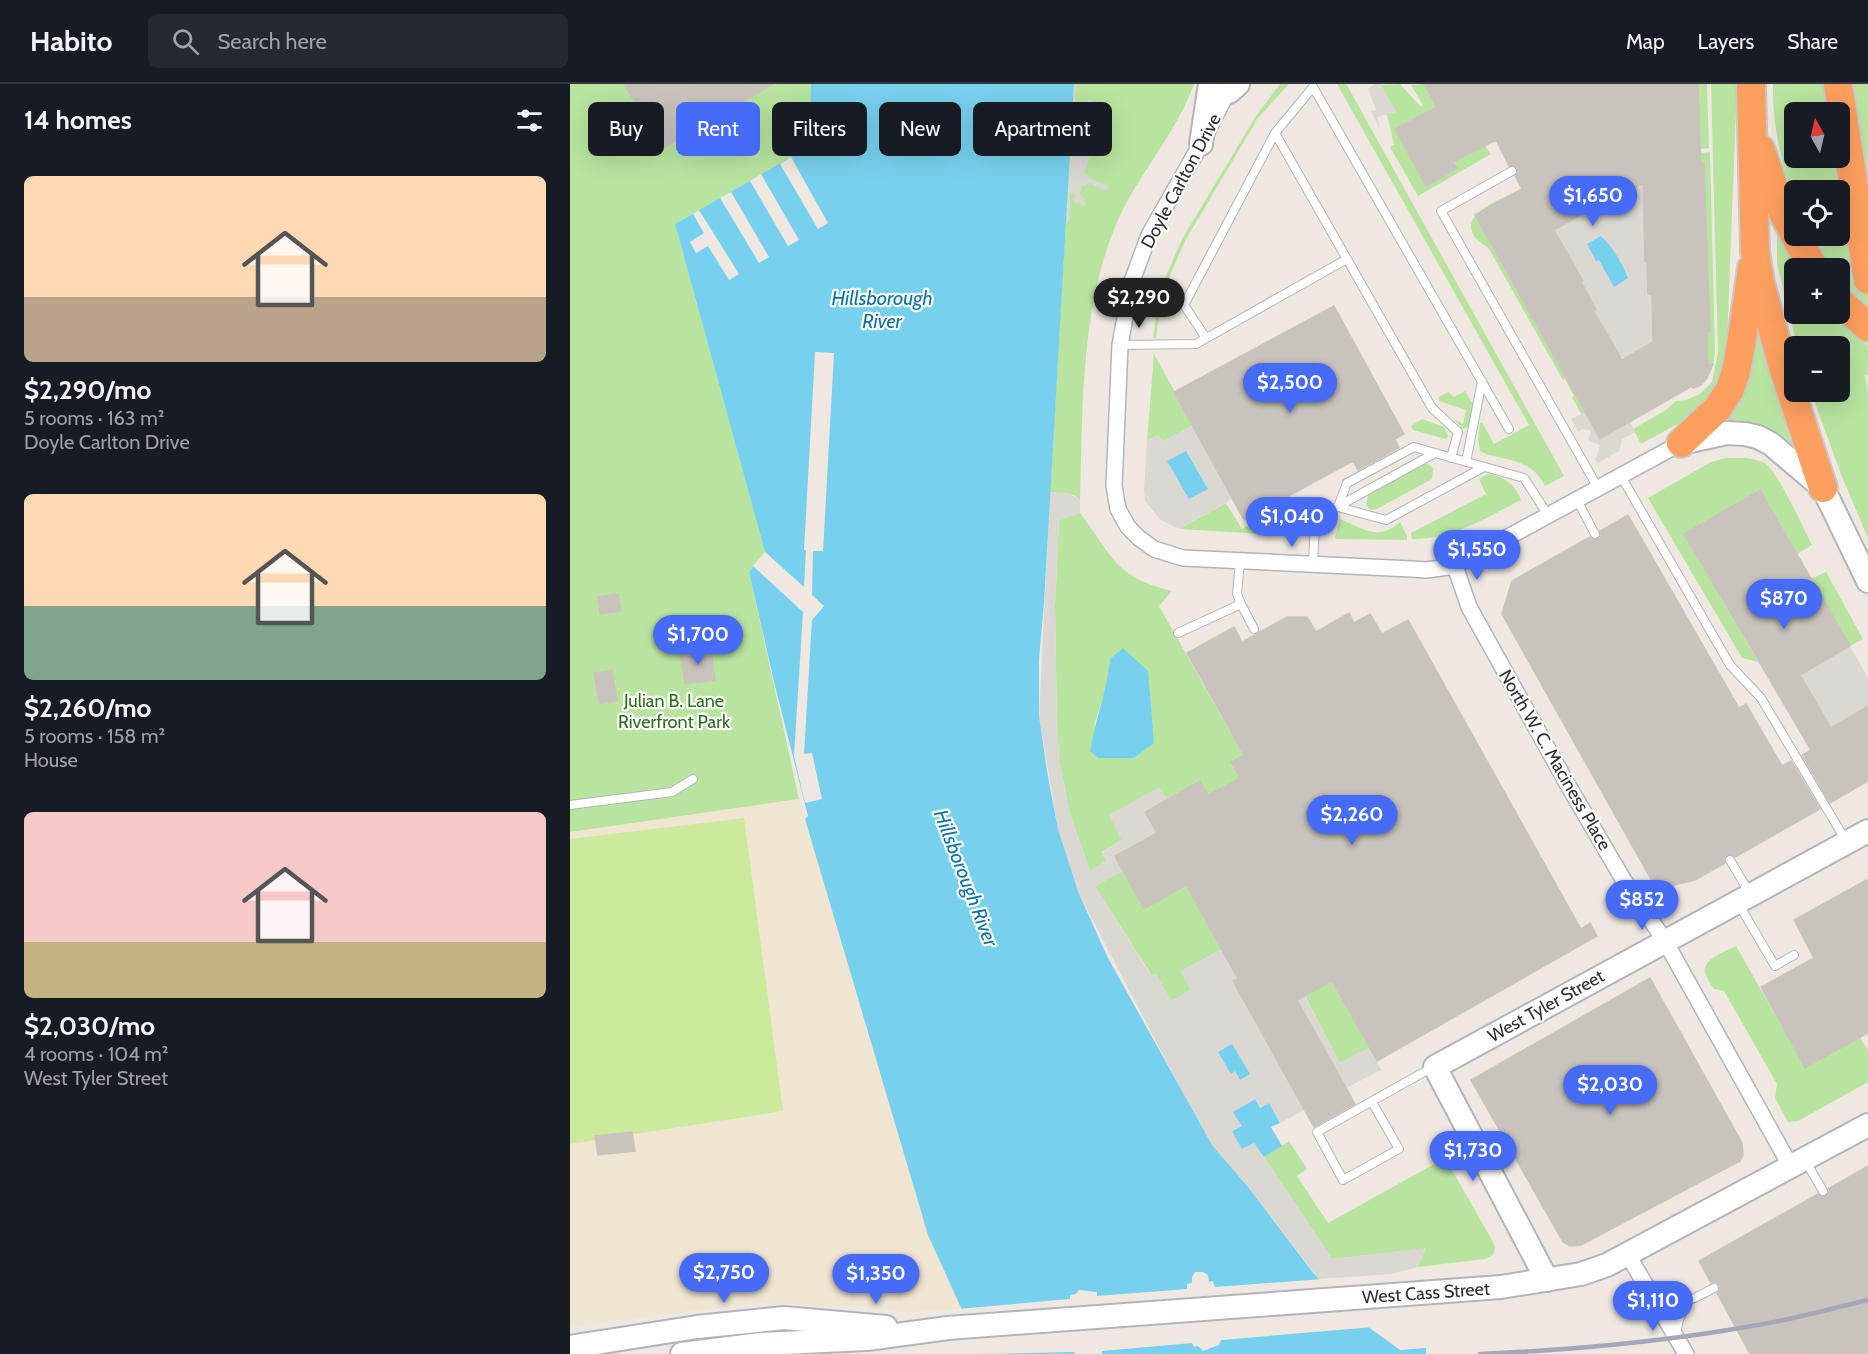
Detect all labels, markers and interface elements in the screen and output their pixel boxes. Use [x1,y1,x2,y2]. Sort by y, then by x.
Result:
search box [148,14,568,68]
text: Habito [30,24,112,58]
icon: search [169,25,202,58]
text: Search here [217,28,327,55]
text: Map [1626,29,1665,54]
text: Layers [1698,29,1754,54]
text: Share [1787,29,1838,54]
chip: Buy [588,102,664,156]
chip: Rent [676,102,760,156]
chip: Filters [772,102,867,156]
chip: New [879,102,961,156]
chip: Apartment [973,102,1112,156]
north arrow [1784,102,1850,168]
map controls [1784,102,1850,402]
text: 14 homes [24,104,132,136]
icon: filters [513,104,546,137]
street label: Doyle Carlton Drive [1136,110,1226,252]
pin: $1,650 [1544,176,1642,227]
button: locate [1784,180,1850,246]
text: $1,650 [1563,183,1623,207]
icon: home [231,215,339,323]
button: + [1784,258,1850,324]
pin: $2,290 [1090,278,1188,329]
text: $2,290 [1108,285,1170,309]
water label: Hillsborough River [831,286,933,333]
button: − [1784,336,1850,402]
pin: $2,500 [1241,363,1339,414]
text: $2,500 [1257,370,1323,394]
text: $2,290/mo [24,374,151,406]
text: 5 rooms · 163 m² [24,406,164,430]
text: Doyle Carlton Drive [24,430,190,454]
pin: $1,040 [1243,497,1341,548]
text: $1,040 [1260,504,1324,528]
pin: $1,550 [1428,530,1526,581]
icon: home [231,533,339,641]
text: $1,550 [1447,537,1507,561]
pin: $870 [1748,579,1820,630]
text: $870 [1760,586,1808,610]
pin: $1,700 [649,615,747,666]
text: $1,700 [667,622,729,646]
street label: North W. C. Maciness Place [1494,666,1616,854]
park label: Julian B. Lane Riverfront Park [618,690,731,733]
text: $2,260/mo [24,692,151,724]
text: 5 rooms · 158 m² [24,724,165,748]
text: House [24,748,78,772]
pin: $2,260 [1303,795,1401,846]
text: $2,260 [1321,802,1383,826]
water label: Hillsborough River [929,806,1003,951]
icon: home [231,851,339,959]
pin: $852 [1606,880,1678,931]
text: $852 [1620,887,1665,911]
street label: West Tyler Street [1484,965,1608,1047]
text: $2,030/mo [24,1010,155,1042]
text: 4 rooms · 104 m² [24,1042,168,1066]
pin: $2,030 [1561,1065,1659,1116]
text: West Tyler Street [24,1066,168,1090]
text: $2,030 [1577,1072,1643,1096]
pin: $1,730 [1424,1131,1522,1182]
text: $1,730 [1444,1138,1502,1162]
pin: $2,750 [675,1253,773,1304]
pin: $1,350 [827,1254,925,1305]
text: $2,750 [693,1260,755,1284]
text: $1,350 [846,1261,906,1285]
street label: West Cass Street [1361,1278,1491,1308]
pin: $1,110 [1604,1281,1702,1332]
text: $1,110 [1627,1288,1679,1312]

